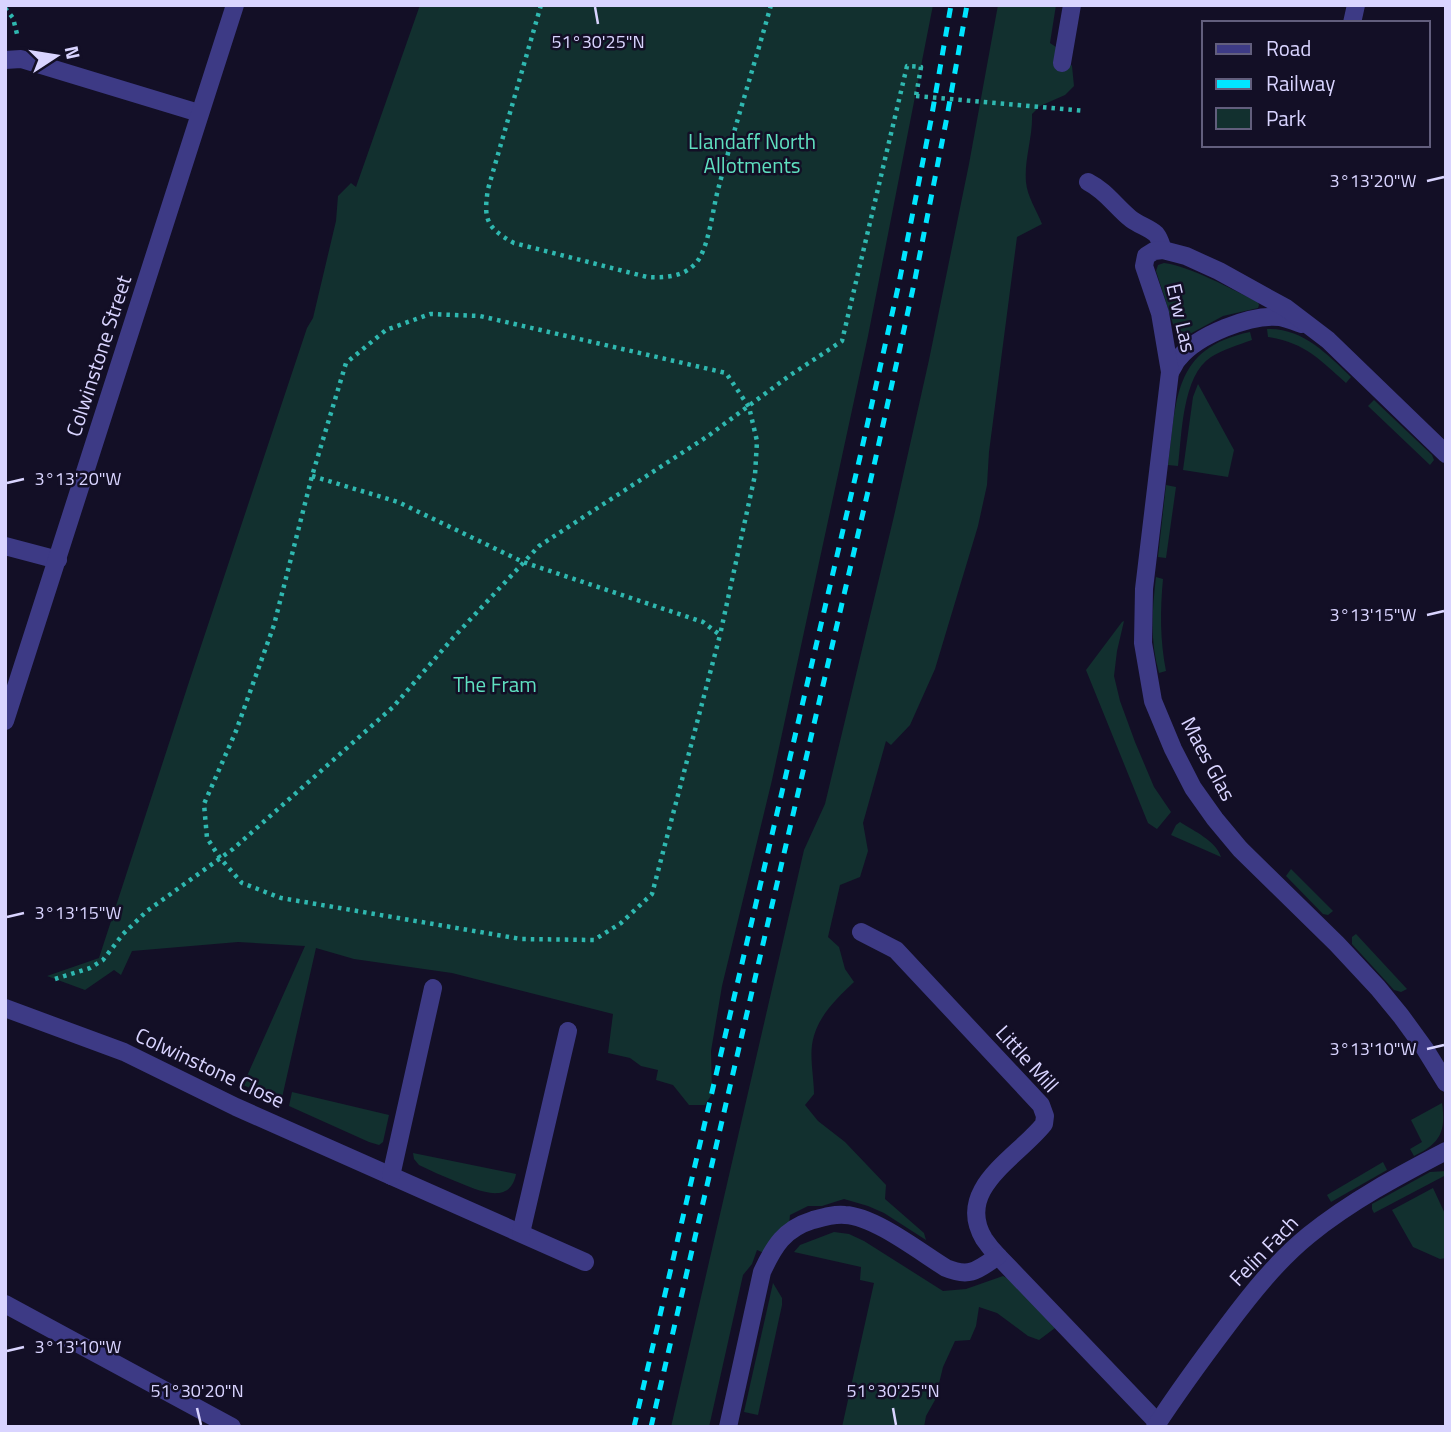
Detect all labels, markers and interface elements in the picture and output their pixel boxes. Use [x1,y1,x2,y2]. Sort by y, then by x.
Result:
north arrow [21,21,91,91]
legend [1202,21,1430,147]
text: 51°30'25"N [551,28,645,55]
text: Road [1266,32,1311,64]
text: N [58,43,89,62]
text: Railway [1266,67,1335,99]
text: Park [1266,102,1306,134]
park label: Llandaff North Allotments [688,125,816,181]
text: 3°13'20"W [1330,167,1416,194]
street label: Colwinstone Street [57,270,139,440]
street label: Erw Las [1159,280,1205,355]
text: 3°13'20"W [35,465,121,492]
text: 3°13'15"W [1330,601,1416,628]
park label: The Fram [453,668,537,700]
street label: Maes Glas [1173,711,1244,806]
text: 3°13'15"W [35,899,121,926]
street label: Little Mill [989,1017,1067,1099]
street label: Colwinstone Close [130,1018,290,1116]
text: 3°13'10"W [1330,1035,1416,1062]
street label: Felin Fach [1221,1208,1305,1293]
text: 3°13'10"W [35,1333,121,1360]
text: 51°30'20"N [150,1377,244,1404]
text: 51°30'25"N [846,1377,940,1404]

